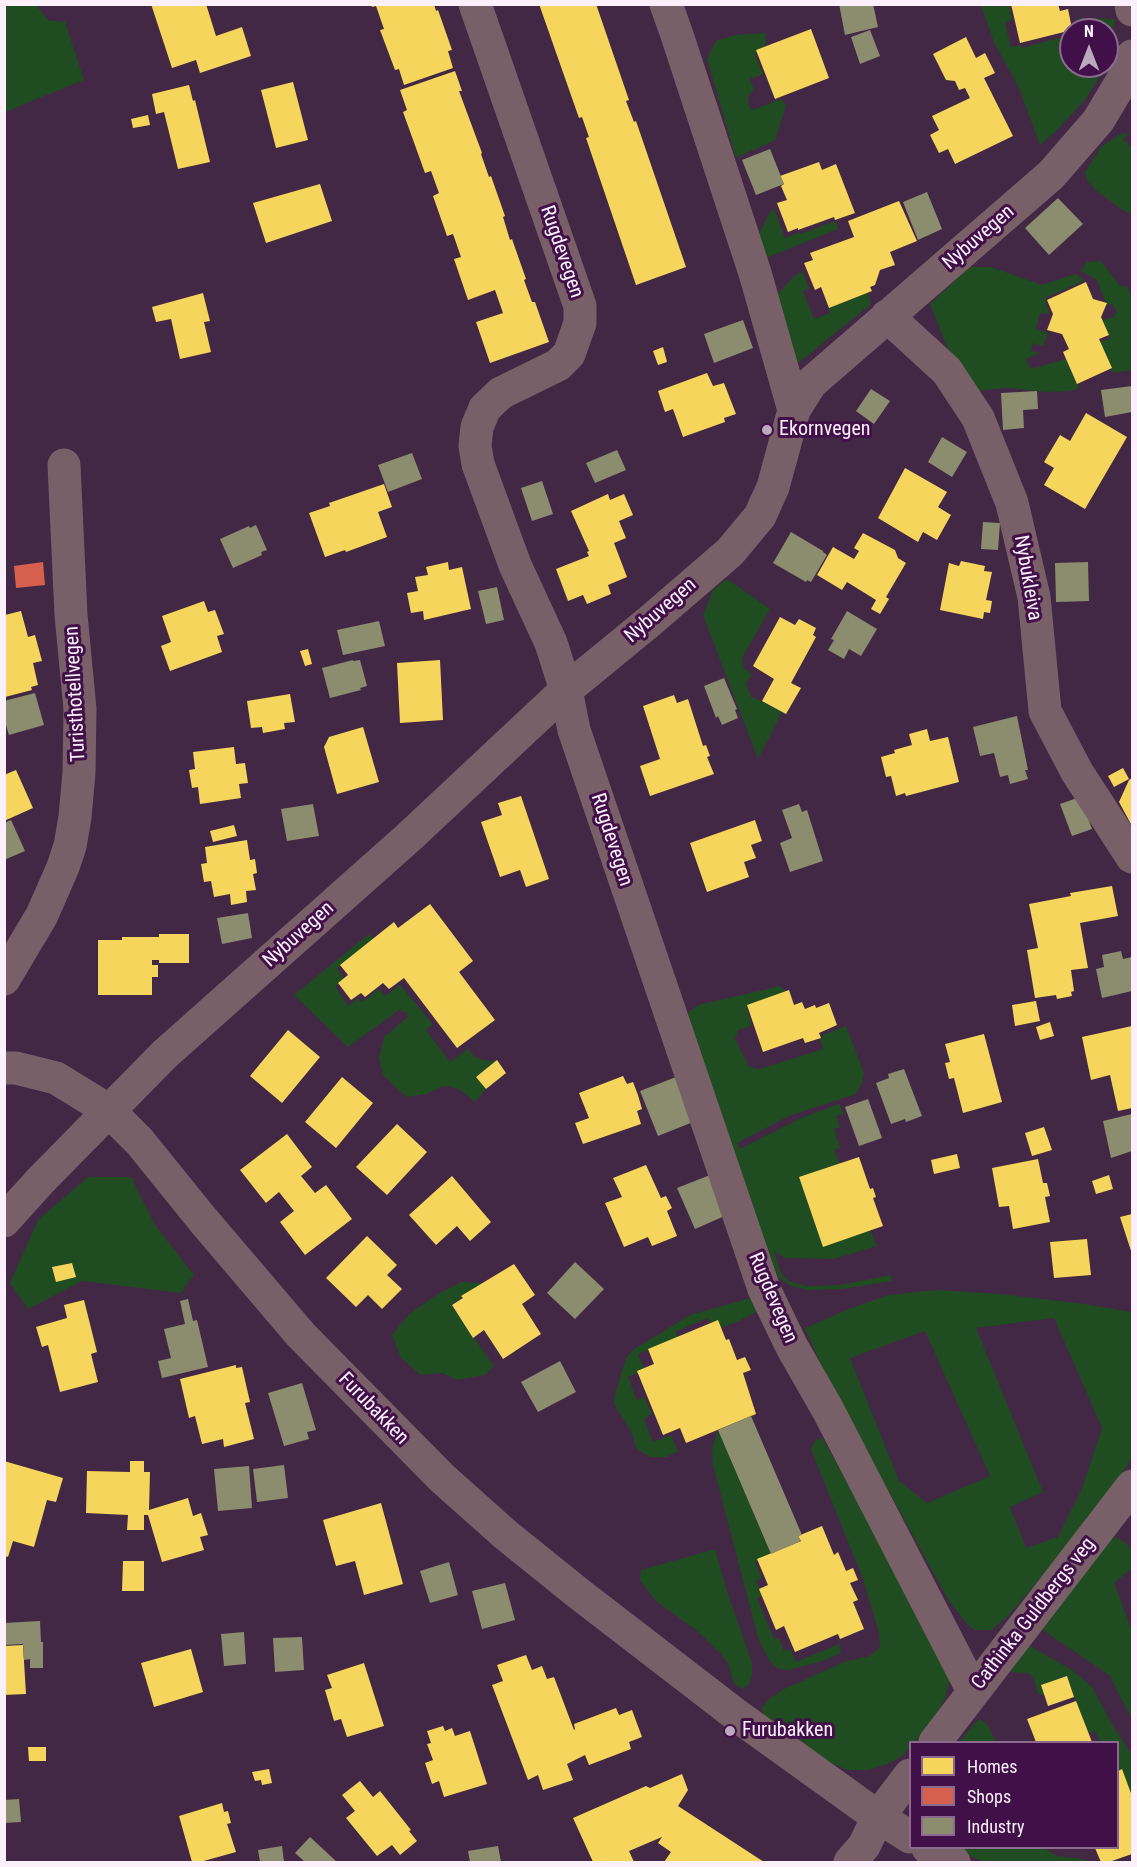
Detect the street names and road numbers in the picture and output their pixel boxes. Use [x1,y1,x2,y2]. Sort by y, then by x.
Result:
street label: Nybuvegen [938,200,1020,276]
street label: Rugdevegen [534,203,588,301]
street label: Nybukleiva [1008,534,1046,622]
street label: Nybuvegen [620,573,702,649]
street label: Turisthotellvegen [60,626,92,762]
street label: Rugdevegen [585,791,637,889]
street label: Nybuvegen [259,897,339,973]
street label: Rugdevegen [742,1249,802,1347]
street label: Furubakken [333,1368,413,1450]
street label: Cathinka Guldbergs veg [967,1533,1101,1695]

